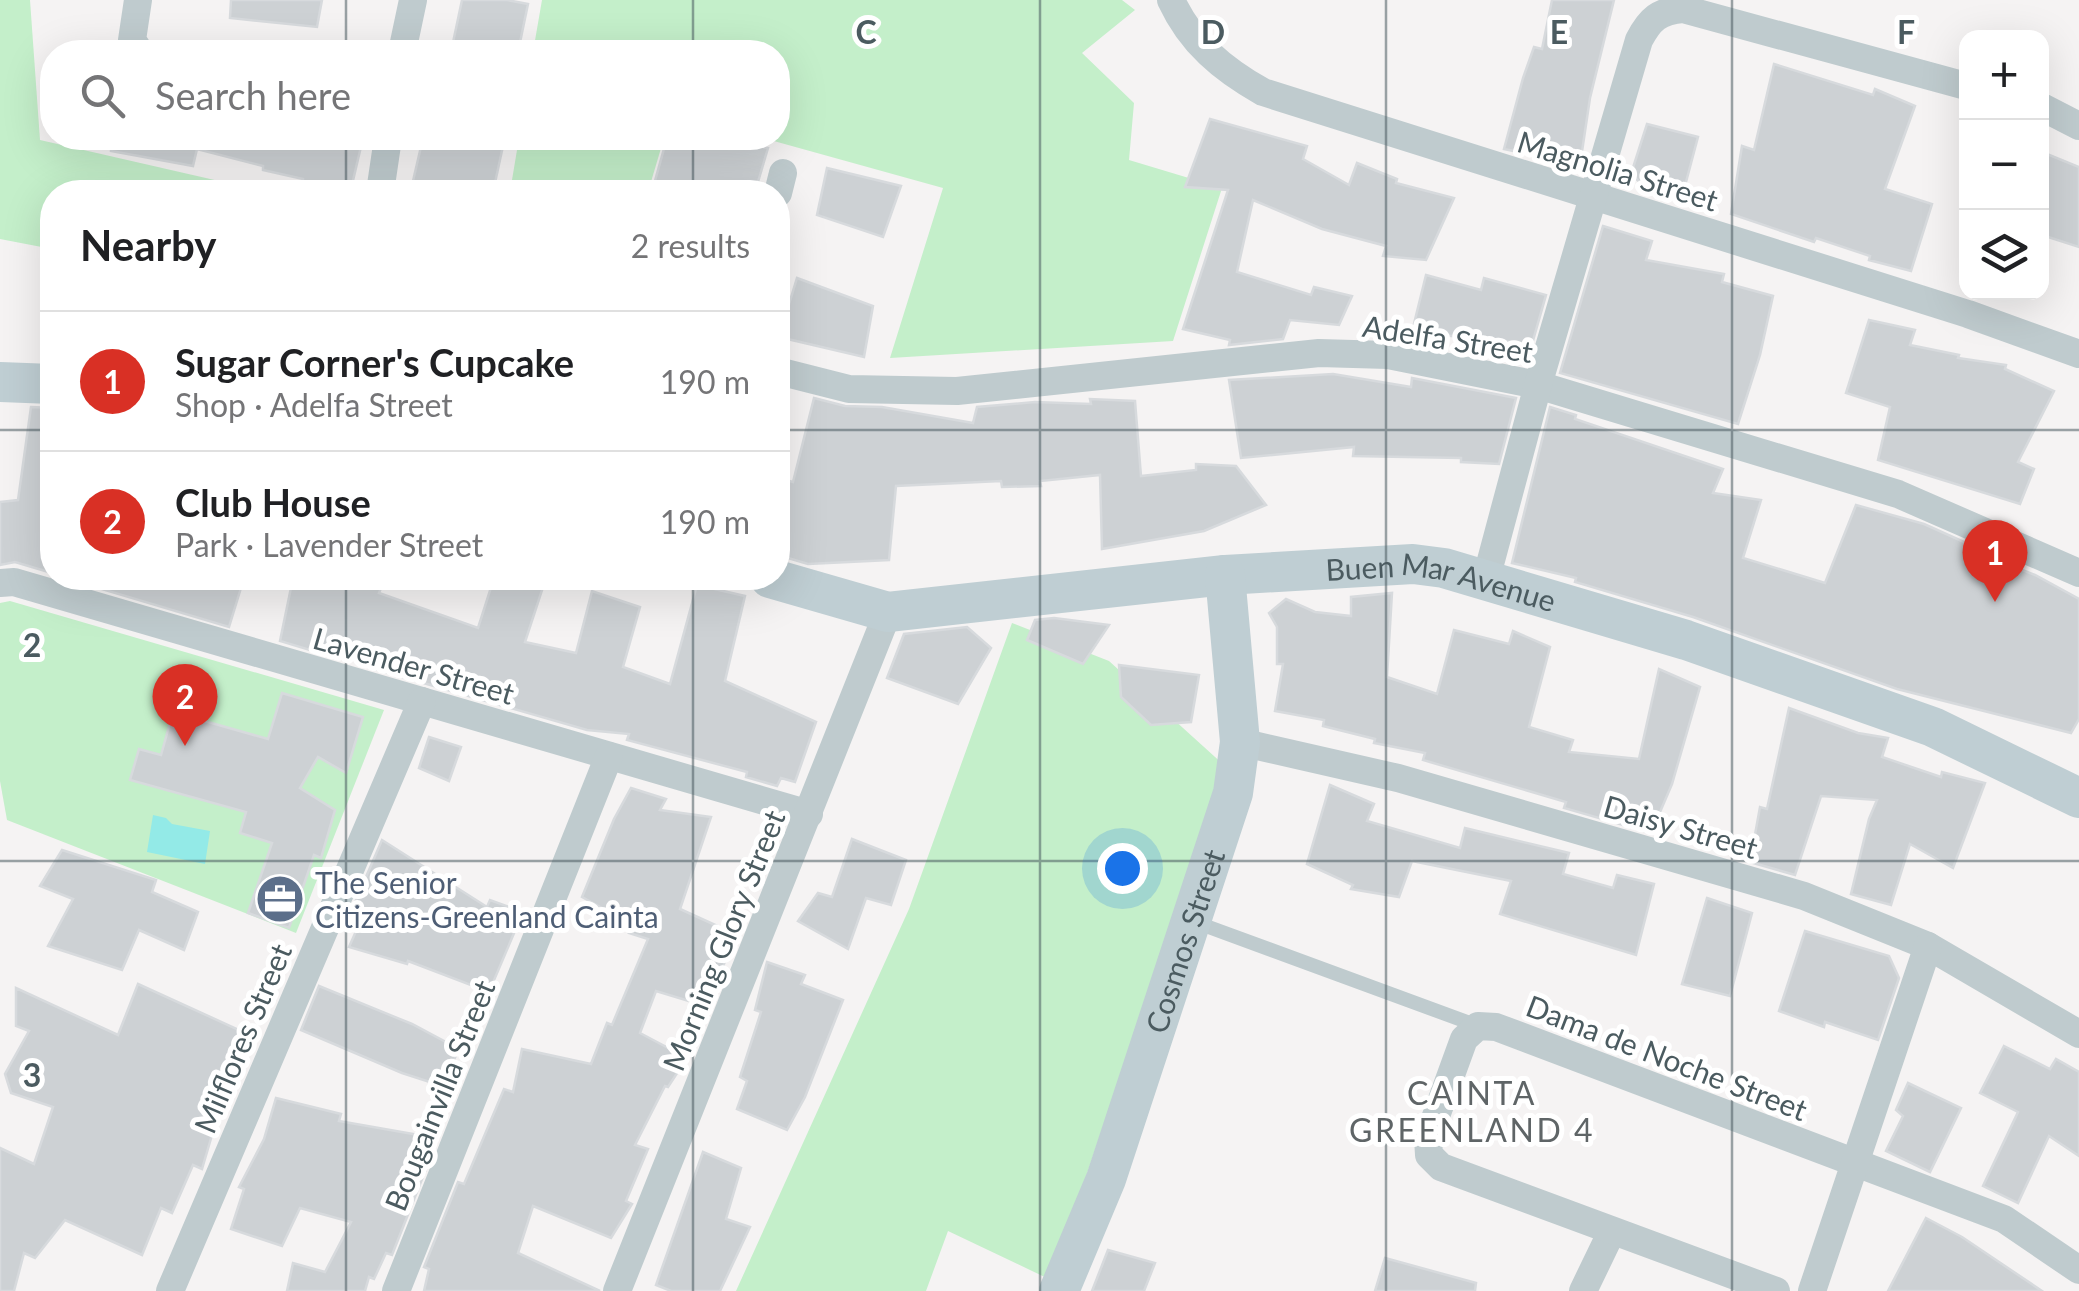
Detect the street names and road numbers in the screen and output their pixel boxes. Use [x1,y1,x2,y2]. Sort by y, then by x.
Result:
street label: Magnolia Street [1514,122,1723,218]
street label: Adelfa Street [1360,307,1536,369]
street label: Buen Mar Avenue [1325,545,1560,618]
street label: Lavender Street [309,619,519,711]
street label: Daisy Street [1600,787,1762,865]
street label: Morning Glory Street [654,804,792,1075]
street label: Cosmos Street [1137,844,1231,1037]
street label: Milflores Street [186,938,298,1138]
street label: Bougainvilla Street [376,974,502,1216]
street label: Dama de Noche Street [1521,987,1813,1127]

